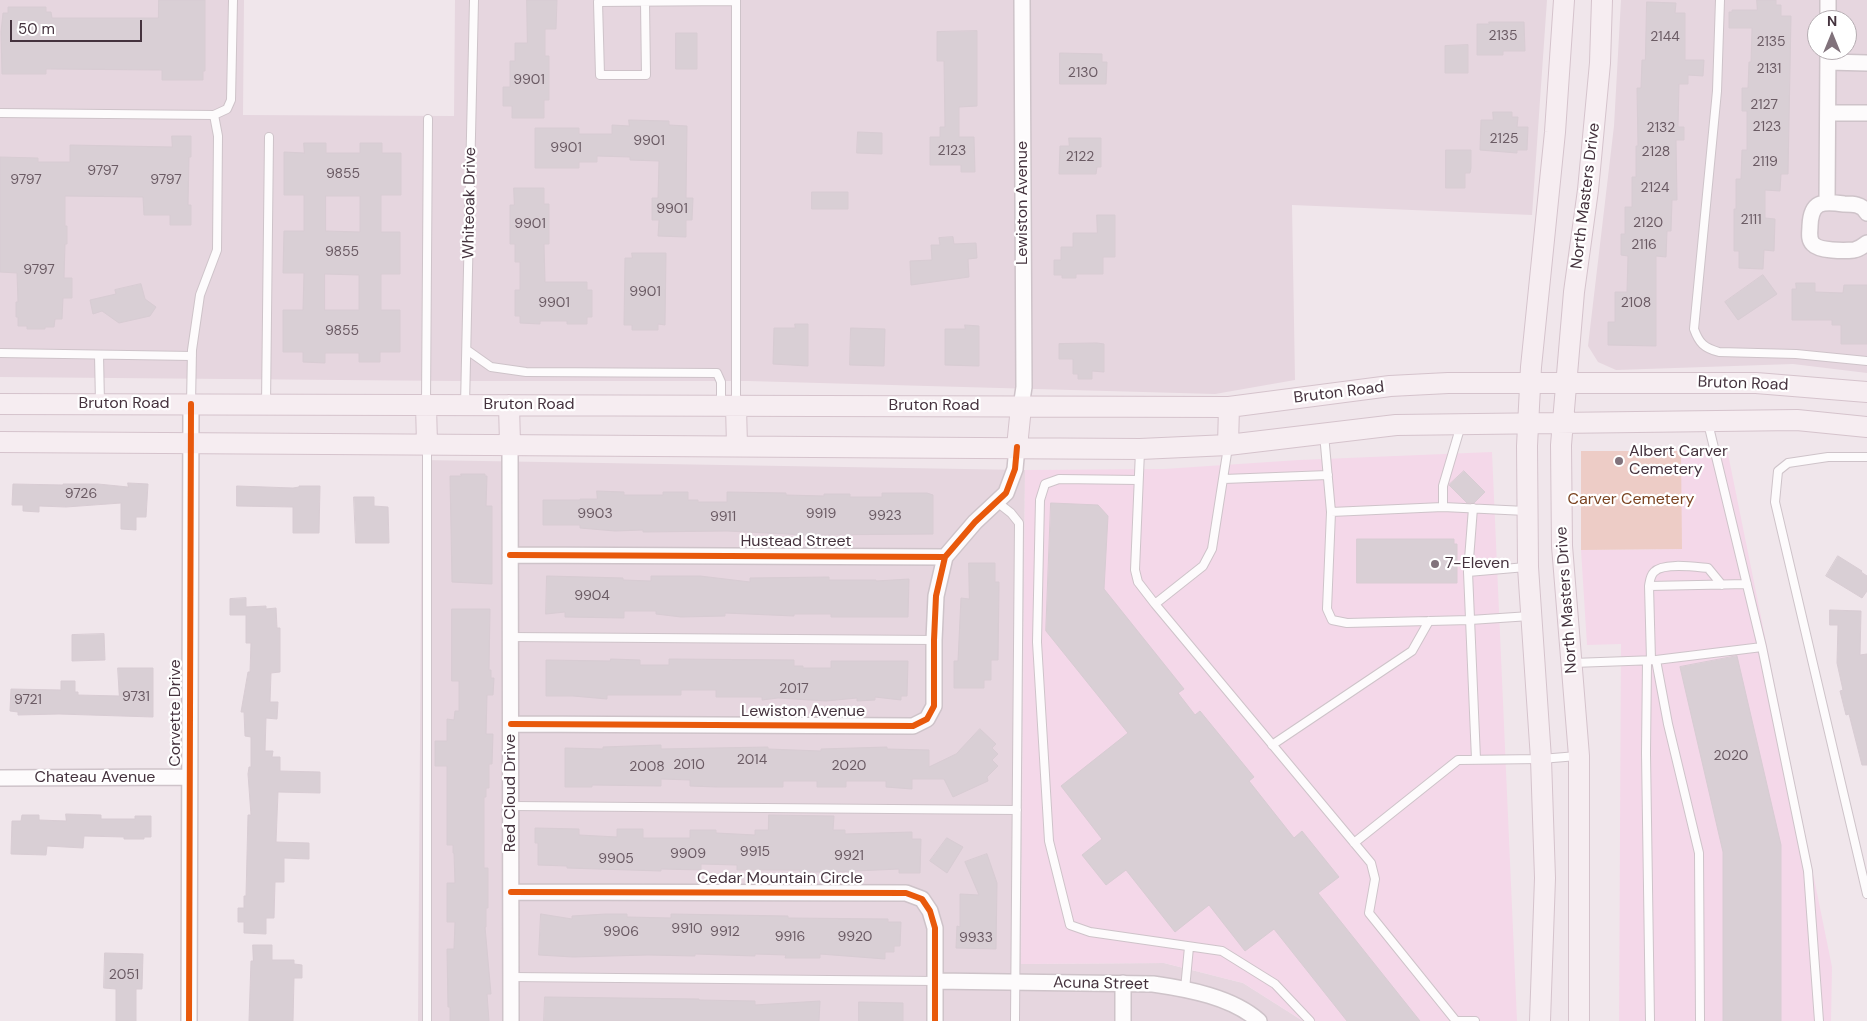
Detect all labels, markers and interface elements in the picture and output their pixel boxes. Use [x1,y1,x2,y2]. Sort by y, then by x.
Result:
scale bar [12,10,145,42]
north arrow [1807,10,1857,60]
text: N [1827,12,1837,30]
text: 50 m [18,19,55,39]
house number: 2135 [1488,28,1518,44]
house number: 2144 [1650,29,1680,45]
house number: 2135 [1756,34,1786,50]
house number: 2131 [1757,61,1781,77]
house number: 2130 [1068,65,1098,81]
house number: 9901 [513,72,545,88]
house number: 2127 [1750,97,1778,113]
house number: 2123 [1753,119,1781,135]
house number: 2132 [1647,120,1675,136]
street label: North Masters Drive [1567,122,1605,270]
house number: 2125 [1489,131,1519,147]
house number: 9901 [633,133,665,149]
house number: 9901 [550,140,582,156]
street label: Lewiston Avenue [1013,141,1033,265]
house number: 2123 [938,143,966,159]
house number: 2128 [1642,144,1670,160]
street label: Whiteoak Drive [459,147,481,259]
house number: 2122 [1066,149,1094,165]
house number: 2119 [1752,154,1778,170]
house number: 9797 [87,163,119,179]
house number: 9855 [326,166,360,182]
house number: 9797 [10,172,42,188]
house number: 9797 [150,172,182,188]
house number: 2124 [1641,180,1669,196]
house number: 9901 [656,201,688,217]
house number: 2111 [1740,212,1762,228]
house number: 2120 [1633,215,1663,231]
house number: 9901 [514,216,546,232]
house number: 2116 [1631,237,1657,253]
house number: 9855 [325,244,359,260]
house number: 9797 [23,262,55,278]
house number: 9901 [629,284,661,300]
house number: 9901 [538,295,570,311]
house number: 2108 [1621,295,1651,311]
house number: 9855 [325,323,359,339]
street label: Bruton Road [1697,373,1789,395]
street label: Bruton Road [1293,378,1385,408]
street label: Bruton Road [79,394,169,414]
street label: Bruton Road [484,395,574,415]
street label: Bruton Road [889,396,979,416]
place label: Albert Carver Cemetery [1629,442,1728,480]
marker: Albert Carver Cemetery [1613,455,1625,467]
house number: 9726 [65,486,97,502]
park label: Carver Cemetery [1568,490,1694,510]
house number: 9903 [577,506,613,522]
house number: 9919 [806,506,836,522]
house number: 9923 [868,508,902,524]
house number: 9911 [710,509,736,525]
street label: North Masters Drive [1552,526,1582,674]
street label: Hustead Street [740,532,852,552]
place label: 7-Eleven [1445,554,1509,574]
marker: 7-Eleven [1429,558,1441,570]
house number: 9904 [574,588,610,604]
street label: Corvette Drive [166,659,186,767]
house number: 2017 [779,681,809,697]
house number: 9731 [122,689,150,705]
house number: 9721 [14,692,42,708]
street label: Lewiston Avenue [741,702,865,722]
street label: Red Cloud Drive [501,734,521,852]
house number: 2020 [1714,748,1748,764]
house number: 2014 [737,752,767,768]
house number: 2010 [673,757,705,773]
house number: 2020 [832,758,866,774]
house number: 2008 [629,759,665,775]
street label: Chateau Avenue [35,768,155,788]
house number: 9915 [740,844,770,860]
house number: 9909 [670,846,706,862]
house number: 9921 [834,848,864,864]
house number: 9905 [598,851,634,867]
street label: Cedar Mountain Circle [697,869,863,889]
house number: 9910 [671,921,703,937]
house number: 9906 [603,924,639,940]
house number: 9912 [710,924,740,940]
house number: 9916 [775,929,805,945]
house number: 9920 [838,929,872,945]
house number: 9933 [959,930,993,946]
house number: 2051 [109,967,139,983]
street label: Acuna Street [1053,974,1149,994]

